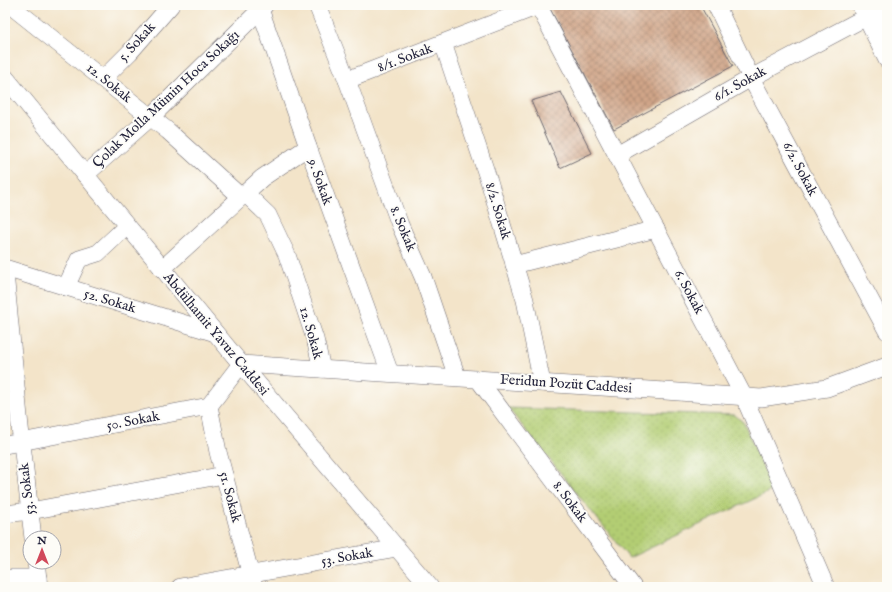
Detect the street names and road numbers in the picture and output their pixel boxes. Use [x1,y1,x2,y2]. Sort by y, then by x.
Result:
street label: 5. Sokak [115,18,160,65]
street label: Çolak Molla Mümin Hoca Sokağı [89,26,243,172]
street label: 8/1. Sokak [375,39,435,77]
street label: 12. Sokak [83,59,136,107]
street label: 6/1. Sokak [710,62,770,106]
street label: 6/2. Sokak [778,139,822,200]
street label: 9. Sokak [303,155,337,208]
street label: 8/2. Sokak [481,180,515,242]
street label: 8. Sokak [385,204,421,255]
street label: 6. Sokak [670,267,708,318]
street label: Abdülhamit Yavuz Caddesi [158,268,273,400]
street label: 52. Sokak [82,285,139,318]
street label: 12. Sokak [295,305,327,362]
street label: Feridun Pozüt Caddesi [499,370,633,398]
street label: 50. Sokak [105,407,162,435]
street label: 53. Sokak [15,462,39,516]
street label: 51. Sokak [215,470,246,525]
street label: 8. Sokak [549,478,592,527]
street label: 53. Sokak [320,544,375,570]

